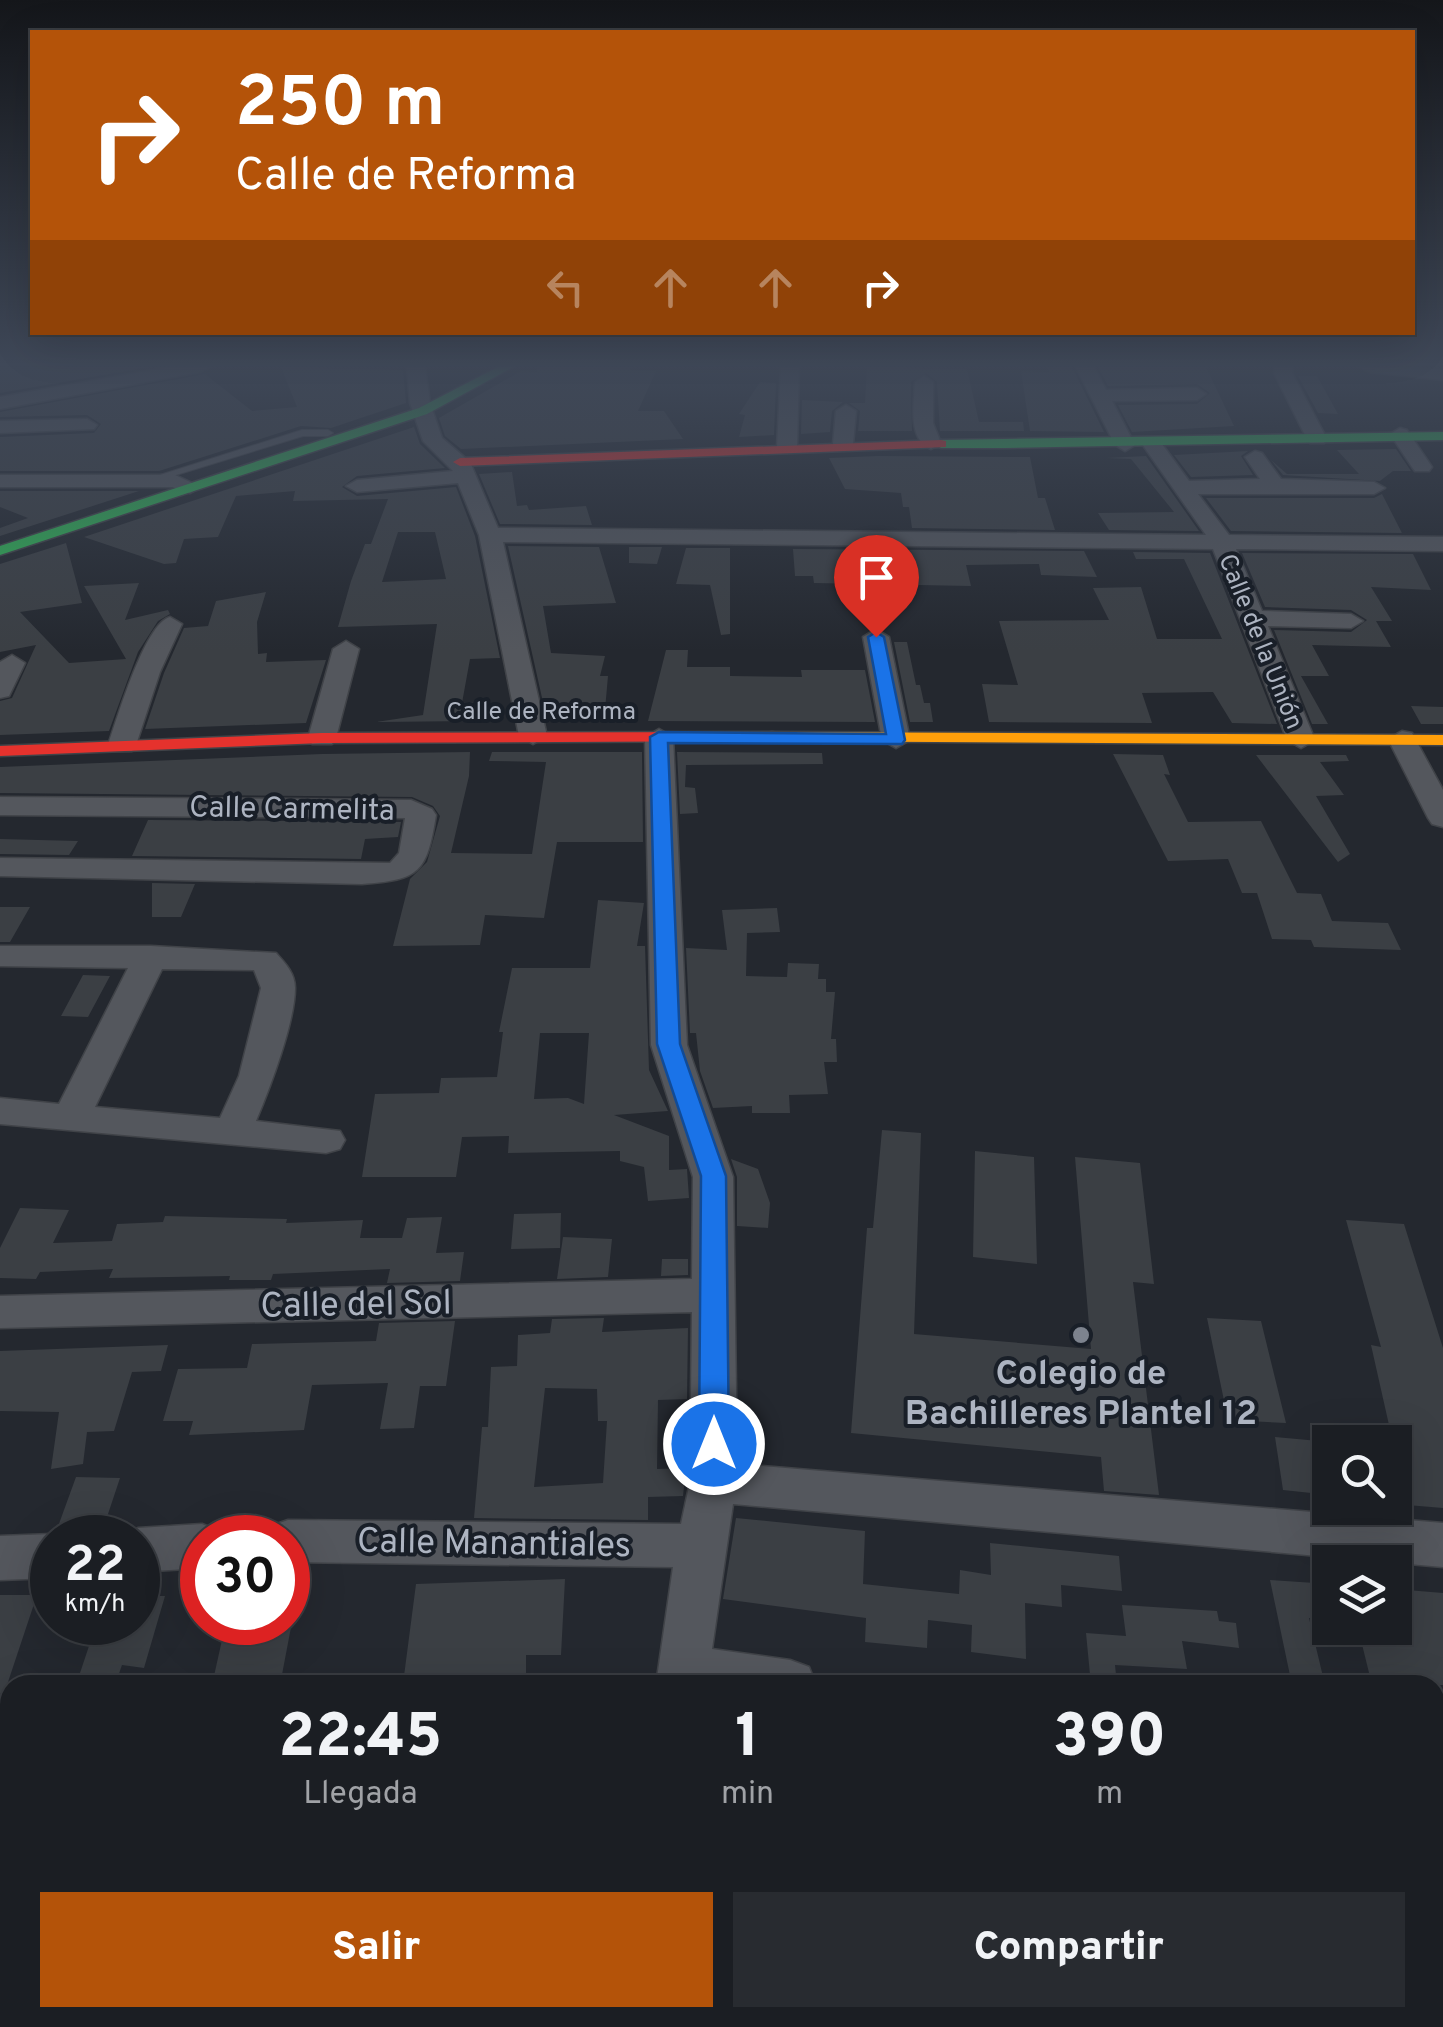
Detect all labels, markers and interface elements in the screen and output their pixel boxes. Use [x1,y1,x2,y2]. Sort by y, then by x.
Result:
text: 250 m [235,62,445,151]
icon: right [70,70,200,200]
text: Calle de Reforma [235,149,576,206]
icon: left [538,260,593,315]
icon: ahead [643,260,698,315]
icon: ahead [748,260,803,315]
icon: right [853,260,908,315]
pin [834,535,919,638]
icon: arrive [849,550,904,605]
street label: Calle de la Unión [1209,550,1309,735]
street label: Calle de Reforma [446,697,636,729]
street label: Calle Carmelita [189,790,395,831]
street label: Calle del Sol [260,1282,452,1330]
marker: Colegio de Bachilleres Plantel 12 [1070,1324,1092,1346]
place label: Colegio de Bachilleres Plantel 12 [905,1353,1257,1437]
position arrow [662,1392,766,1496]
map controls [1312,1425,1412,1645]
button: search [1312,1425,1412,1525]
speed limit sign: 30 [180,1515,310,1645]
street label: Calle Manantiales [356,1521,631,1569]
text: 22 [64,1536,126,1599]
button: layers [1312,1545,1412,1645]
text: km/h [65,1589,125,1621]
text: 22:45 [279,1702,442,1778]
text: 1 [735,1702,760,1778]
text: 390 [1053,1702,1166,1778]
text: Llegada [303,1775,418,1815]
text: min [721,1775,774,1815]
text: m [1096,1775,1123,1815]
button: Salir [40,1892,713,2007]
button: Compartir [733,1892,1405,2007]

